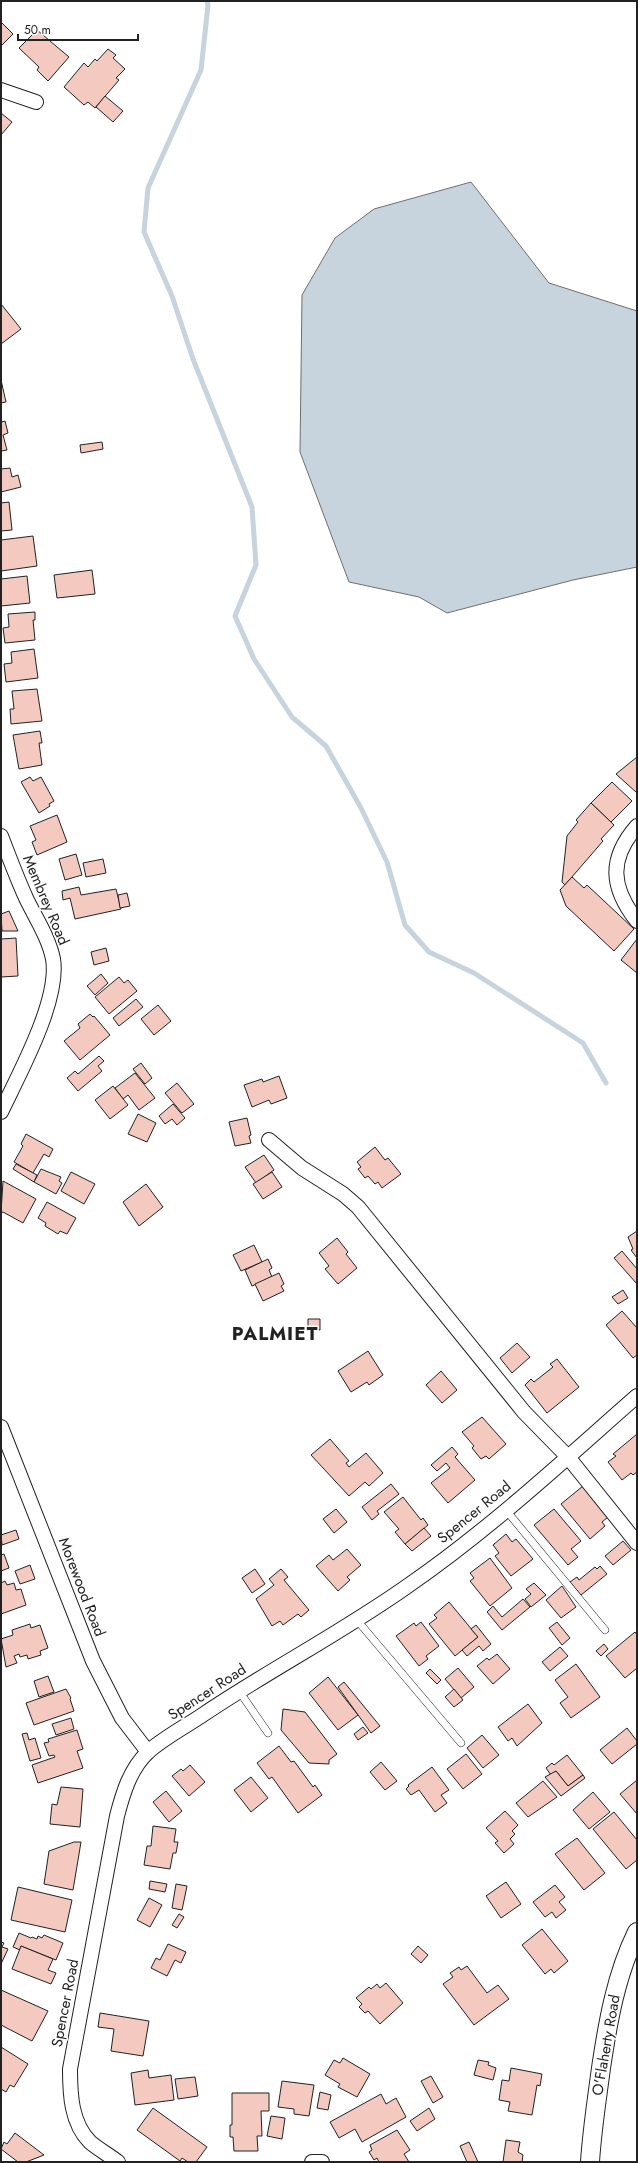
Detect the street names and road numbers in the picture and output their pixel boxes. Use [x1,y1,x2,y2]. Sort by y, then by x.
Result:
street label: Membrey Road [17,852,75,948]
street label: Spencer Road [432,1475,516,1549]
street label: Morewood Road [53,1534,111,1640]
street label: Spencer Road [164,1658,250,1726]
street label: Spencer Road [46,1957,84,2049]
street label: O'Flaherty Road [586,1993,626,2097]

